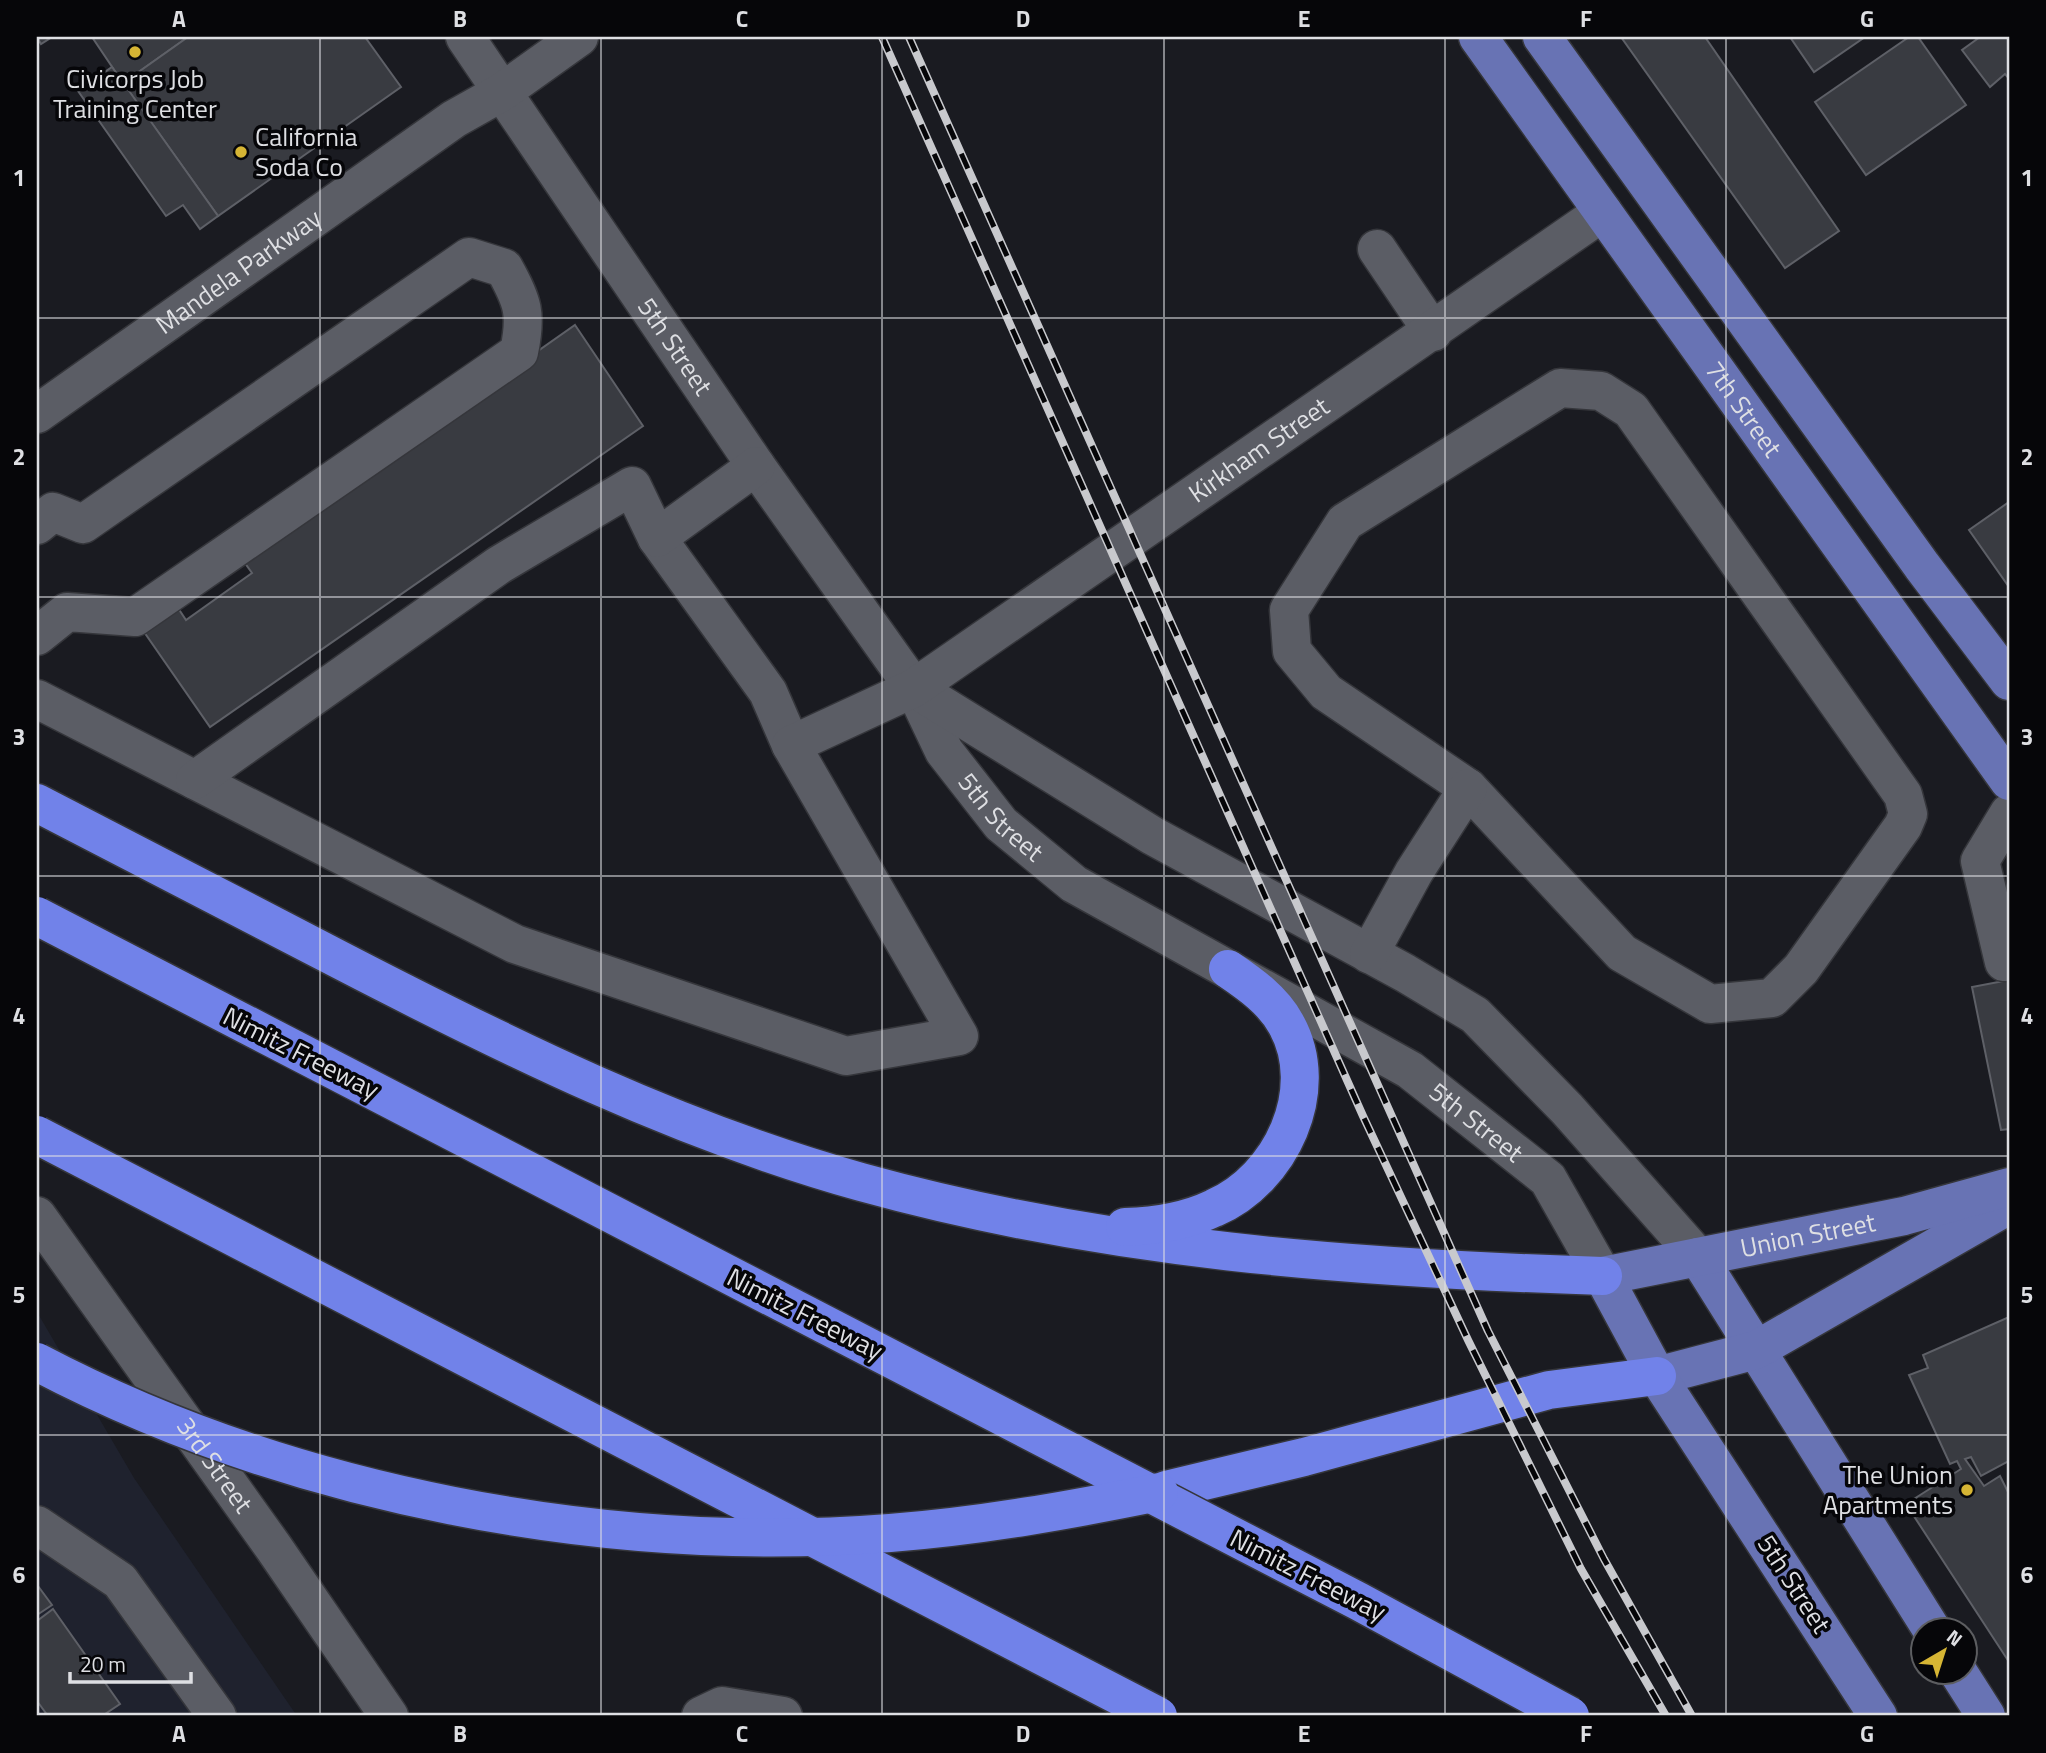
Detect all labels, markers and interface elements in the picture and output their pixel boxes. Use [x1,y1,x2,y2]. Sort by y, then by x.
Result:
text: A [172,1,186,36]
text: B [453,1,467,36]
text: C [736,1,748,36]
text: D [1016,1,1030,36]
text: E [1298,1,1310,36]
text: F [1580,1,1592,36]
text: G [1860,1,1874,36]
marker: Civicorps Job Training Center [127,44,143,60]
place label: Civicorps Job Training Center [53,59,217,128]
place label: California Soda Co [255,117,358,186]
marker: California Soda Co [233,144,249,160]
text: 1 [13,160,25,195]
text: 1 [2021,160,2033,195]
street label: Mandela Parkway [147,199,329,343]
street label: 5th Street [628,290,723,403]
street label: 7th Street [1696,352,1792,465]
street label: Kirkham Street [1180,387,1337,512]
text: 2 [13,439,25,474]
text: 2 [2021,439,2033,474]
text: 3 [13,719,25,754]
text: 3 [2021,719,2033,754]
street label: 5th Street [949,764,1052,870]
street label: Nimitz Freeway [216,996,386,1109]
text: 4 [13,998,25,1033]
text: 4 [2021,998,2033,1033]
street label: 5th Street [1421,1072,1532,1171]
street label: Union Street [1737,1202,1879,1267]
street label: Nimitz Freeway [720,1257,890,1370]
text: 5 [13,1277,25,1312]
text: 5 [2021,1277,2033,1312]
street label: 3rd Street [167,1409,263,1521]
place label: The Union Apartments [1823,1455,1953,1524]
marker: The Union Apartments [1959,1482,1975,1498]
street label: Nimitz Freeway [1223,1518,1393,1631]
street label: 5th Street [1748,1527,1841,1641]
text: 6 [13,1557,26,1592]
text: 6 [2021,1557,2034,1592]
north arrow [1910,1616,1980,1686]
text: N [1941,1622,1969,1653]
scale bar [70,1641,191,1685]
text: 20 m [80,1648,126,1680]
text: A [172,1716,186,1751]
text: B [453,1716,467,1751]
text: C [736,1716,748,1751]
text: D [1016,1716,1030,1751]
text: E [1298,1716,1310,1751]
text: F [1580,1716,1592,1751]
text: G [1860,1716,1874,1751]

